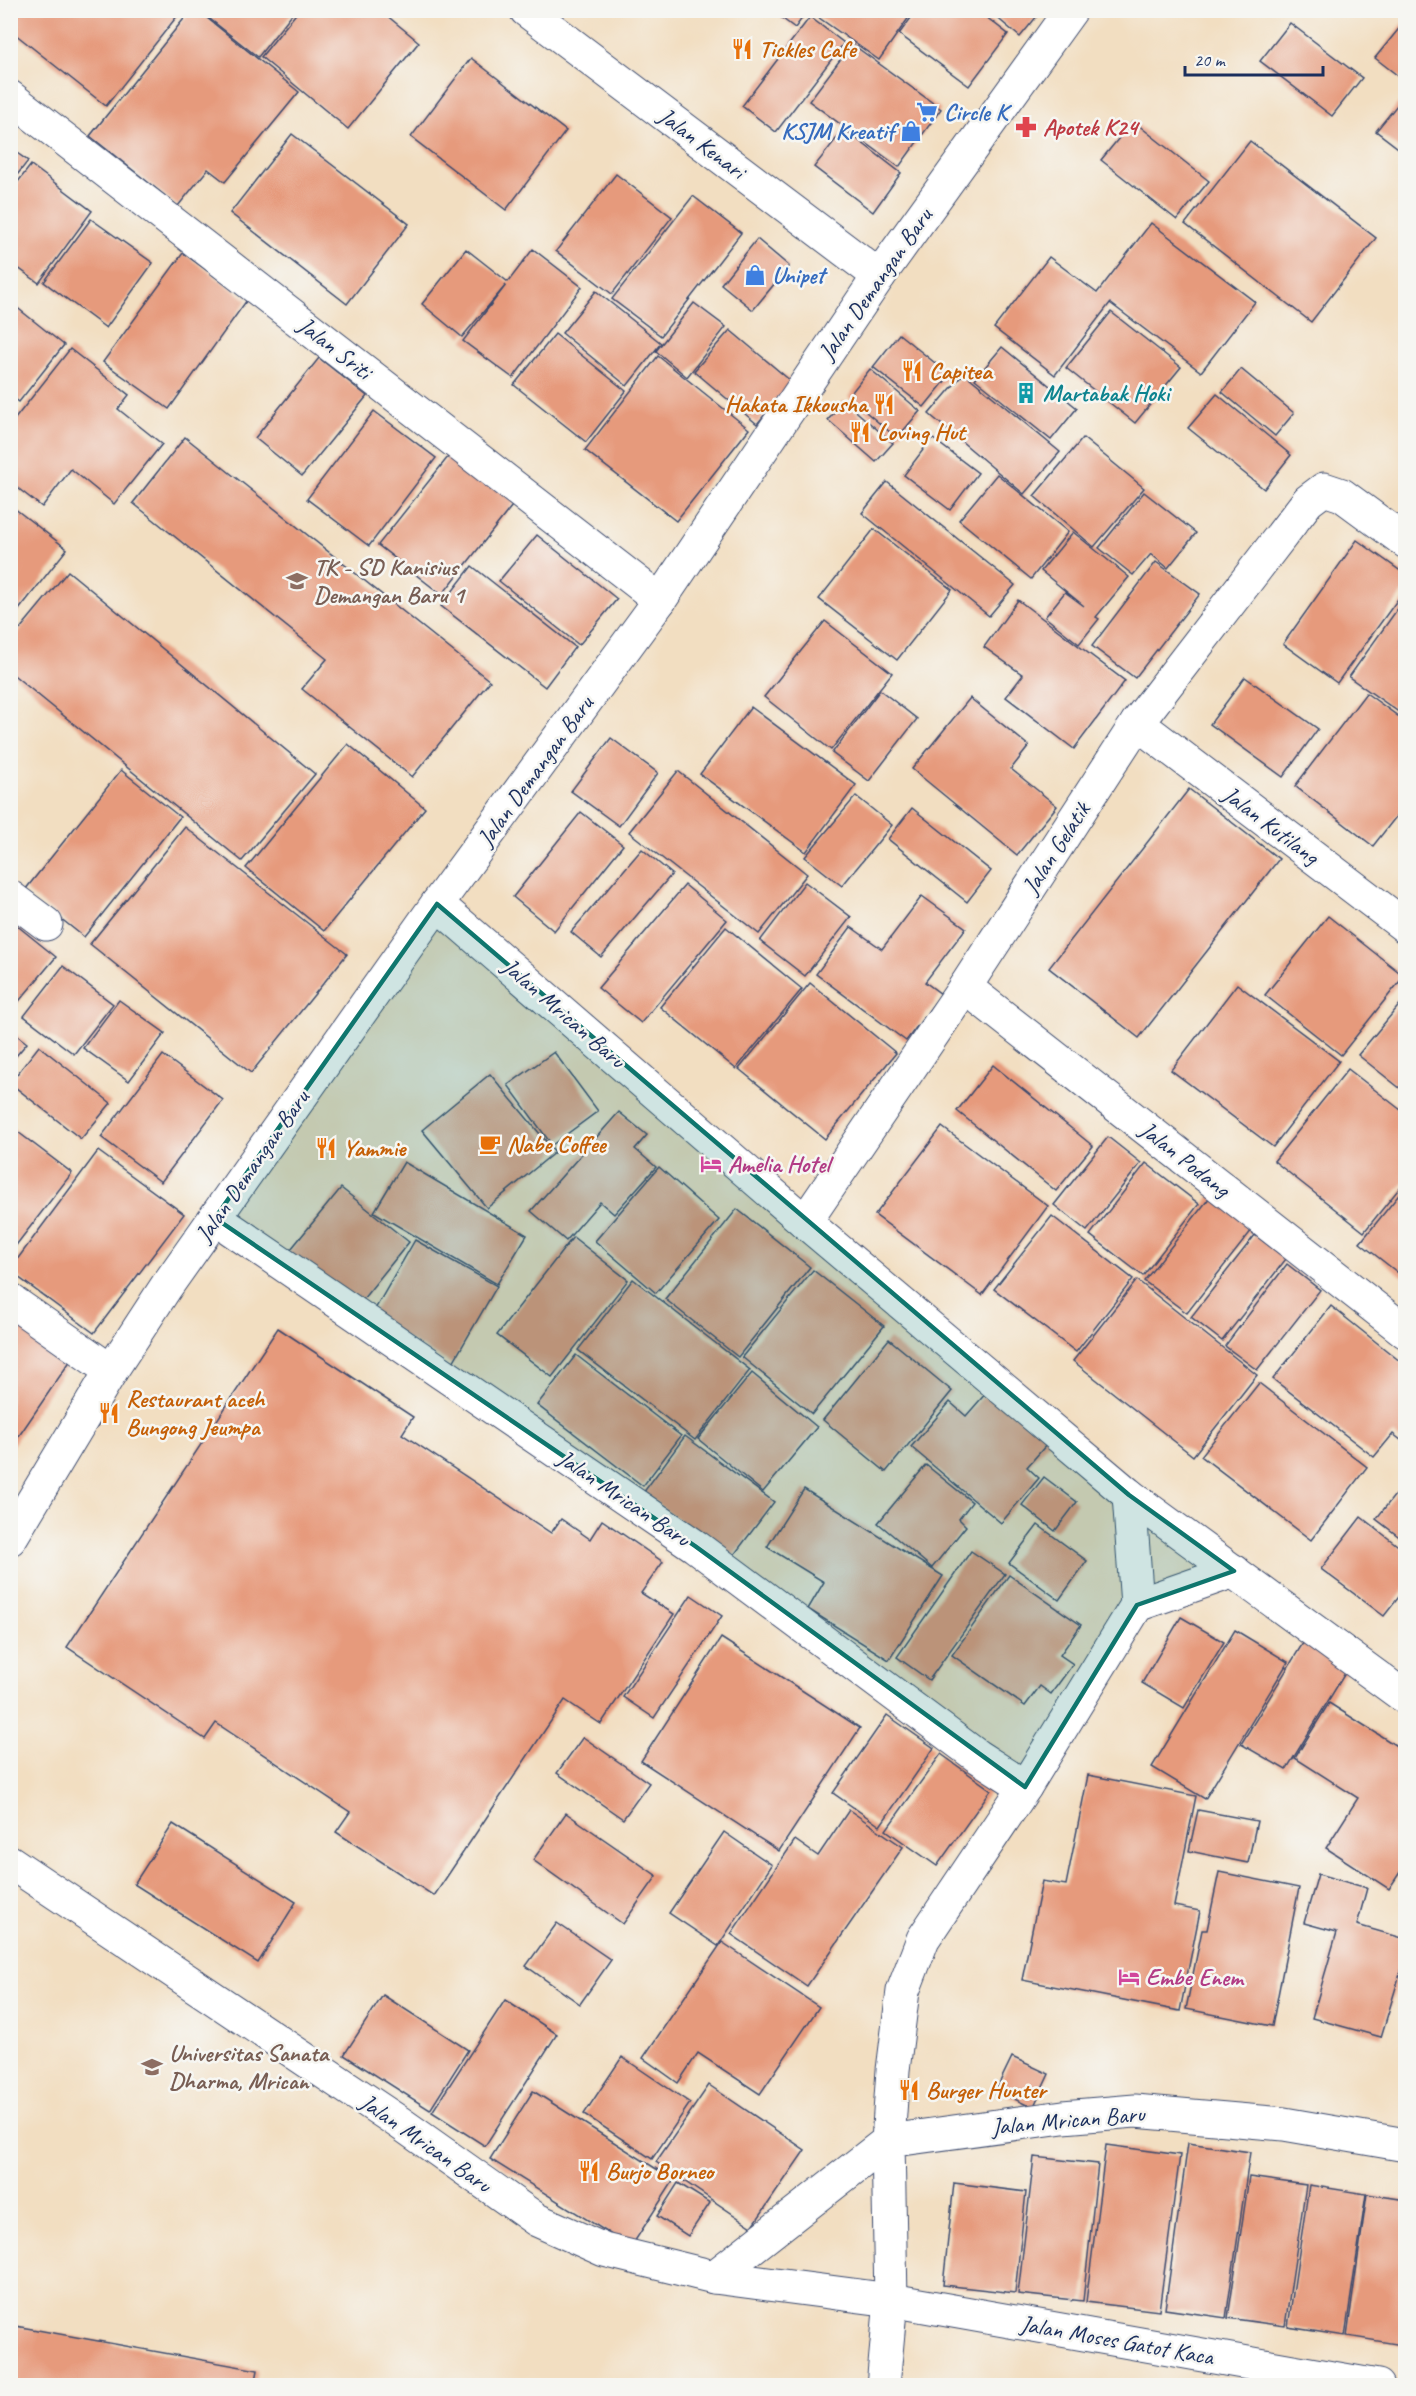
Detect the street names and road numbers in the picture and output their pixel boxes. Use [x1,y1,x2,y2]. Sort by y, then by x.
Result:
street label: Jalan Kenari [652,100,753,187]
street label: Jalan Demangan Baru [811,200,940,367]
street label: Jalan Sriti [291,309,380,388]
street label: Jalan Demangan Baru [470,688,601,853]
street label: Jalan Kutilang [1216,778,1326,872]
street label: Jalan Gelatik [1015,795,1098,900]
street label: Jalan Mrican Baru [495,951,633,1076]
street label: Jalan Demangan Baru [188,1082,317,1249]
street label: Jalan Podang [1133,1114,1238,1205]
street label: Jalan Mrican Baru [551,1442,698,1555]
street label: Jalan Mrican Baru [354,2086,499,2201]
street label: Jalan Mrican Baru [989,2098,1148,2142]
street label: Jalan Moses Gatot Kaca [1017,2308,1217,2372]

